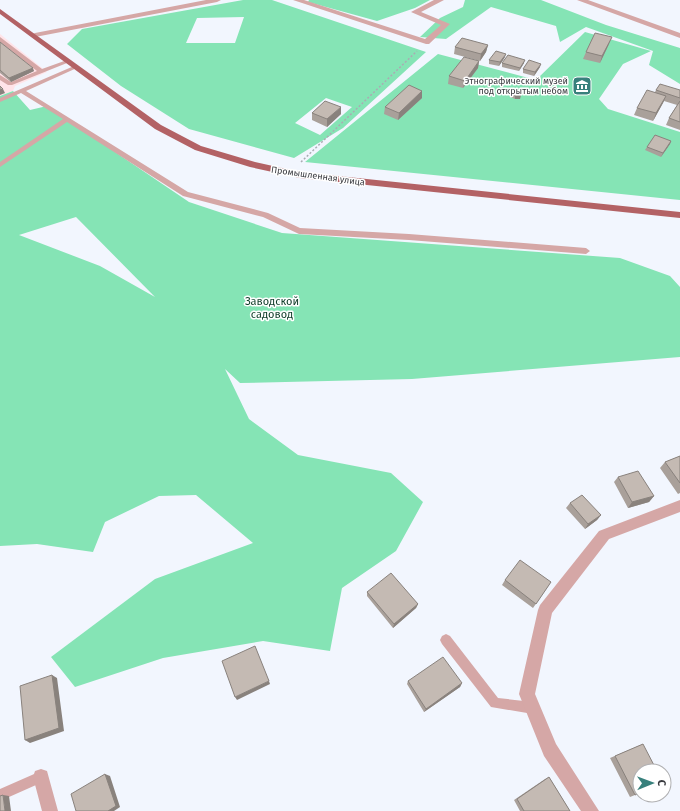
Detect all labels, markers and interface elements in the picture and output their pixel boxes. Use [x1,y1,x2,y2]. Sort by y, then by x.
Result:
museum icon: Этнографический музей под открытым небом [571,75,593,97]
place label: Этнографический музей под открытым небом [465,76,568,96]
street label: Промышленная улица [270,164,366,188]
park label: Заводской садовод [245,295,299,321]
north arrow [632,763,672,803]
text: С [655,780,668,787]

